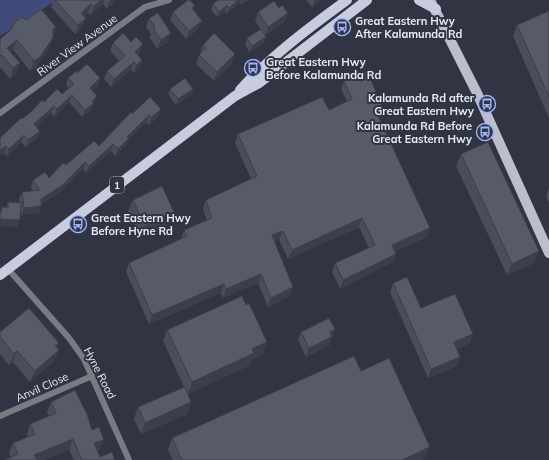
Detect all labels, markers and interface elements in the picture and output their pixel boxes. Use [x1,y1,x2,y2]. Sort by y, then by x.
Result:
street label: River View Avenue [34,11,120,79]
place label: Great Eastern Hwy After Kalamunda Rd [355,14,463,41]
bus stop icon: Great Eastern Hwy After Kalamunda Rd [332,17,352,37]
place label: Great Eastern Hwy Before Kalamunda Rd [266,55,381,82]
bus stop icon: Great Eastern Hwy Before Kalamunda Rd [243,58,263,78]
place label: Kalamunda Rd after Great Eastern Hwy [368,91,475,118]
bus stop icon: Kalamunda Rd after Great Eastern Hwy [477,94,497,114]
place label: Kalamunda Rd Before Great Eastern Hwy [357,119,472,146]
bus stop icon: Kalamunda Rd Before Great Eastern Hwy [475,122,495,142]
road number: 1 [110,177,124,193]
place label: Great Eastern Hwy Before Hyne Rd [91,211,191,238]
bus stop icon: Great Eastern Hwy Before Hyne Rd [68,214,88,234]
street label: Hyne Road [81,345,119,401]
street label: Anvil Close [13,369,71,405]

